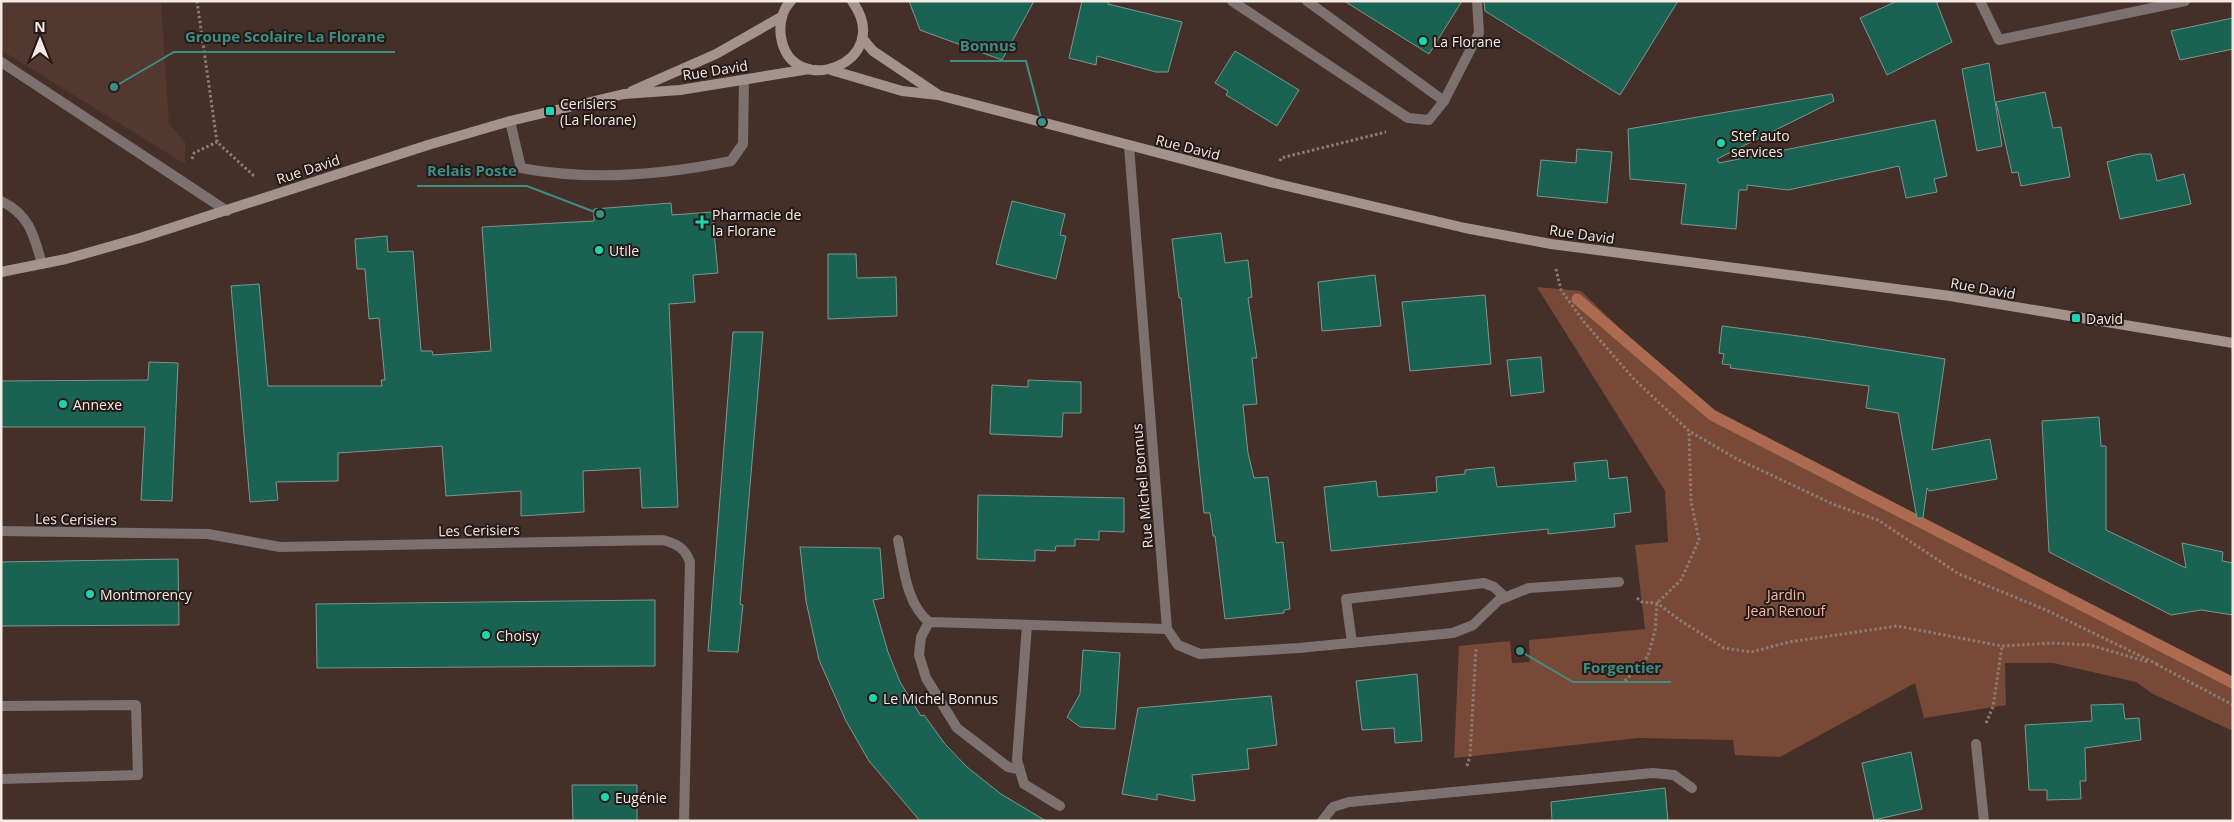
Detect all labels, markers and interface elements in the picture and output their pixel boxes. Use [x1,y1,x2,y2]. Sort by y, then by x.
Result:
north arrow [15,15,65,65]
text: N [34,17,46,36]
callout: Groupe Scolaire La Florane [174,22,395,52]
text: Groupe Scolaire La Florane [185,26,385,46]
callout: Bonnus [950,31,1026,61]
place label: La Florane [1433,32,1501,51]
text: Bonnus [960,35,1016,55]
marker: La Florane [1417,35,1429,47]
street label: Rue David [681,55,749,85]
place label: Cerisiers (La Florane) [560,94,636,129]
marker: Cerisiers (La Florane) [544,105,556,117]
place label: Stef auto services [1731,126,1790,161]
street label: Rue David [1154,130,1222,164]
marker: Stef auto services [1715,137,1727,149]
street label: Rue David [274,150,342,188]
callout: Relais Poste [417,156,527,186]
text: Relais Poste [427,160,517,180]
place label: Pharmacie de la Florane [712,205,802,240]
marker: Pharmacie de la Florane [696,216,708,228]
street label: Rue David [1548,220,1616,248]
place label: Utile [609,241,639,260]
marker: Utile [593,244,605,256]
street label: Rue David [1949,273,2017,303]
place label: David [2086,309,2123,328]
marker: David [2070,312,2082,324]
place label: Annexe [73,395,122,414]
marker: Annexe [57,398,69,410]
street label: Rue Michel Bonnus [1127,423,1157,549]
street label: Les Cerisiers [35,509,117,529]
street label: Les Cerisiers [438,520,520,540]
place label: Montmorency [100,585,193,604]
park label: Jardin Jean Renouf [1745,585,1827,620]
marker: Montmorency [84,588,96,600]
place label: Choisy [496,626,540,645]
marker: Choisy [480,629,492,641]
callout: Forgentier [1573,652,1671,682]
text: Forgentier [1583,657,1661,677]
place label: Le Michel Bonnus [883,689,998,708]
marker: Le Michel Bonnus [867,692,879,704]
place label: Eugénie [615,788,667,807]
marker: Eugénie [599,791,611,803]

